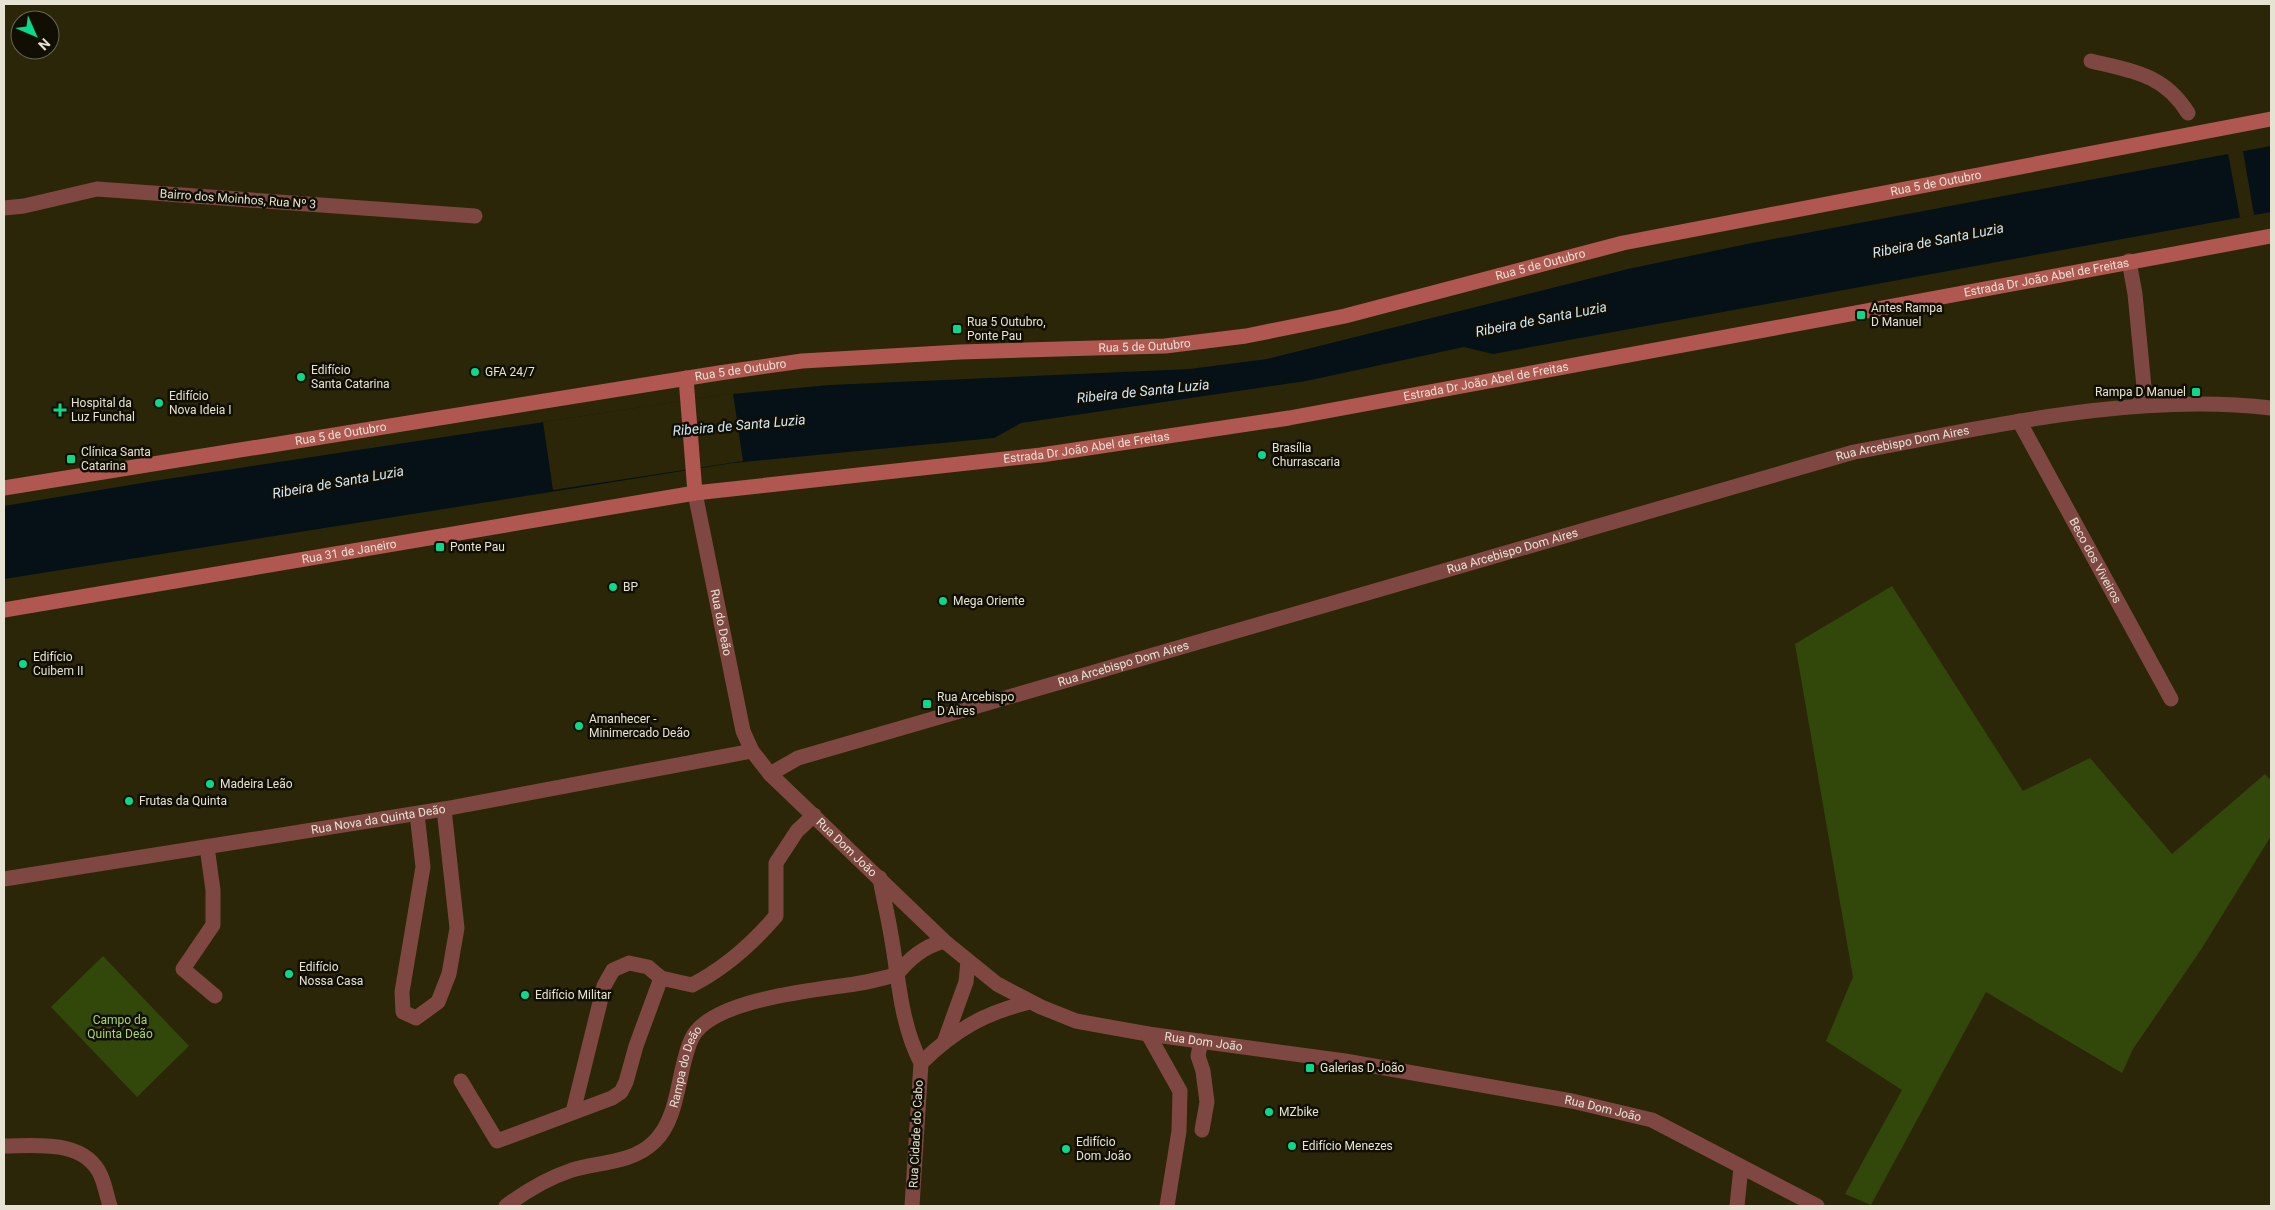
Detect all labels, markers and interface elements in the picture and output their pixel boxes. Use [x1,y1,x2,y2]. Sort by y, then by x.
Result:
north arrow [10,10,60,60]
text: N [35,35,53,53]
street label: Rua 5 de Outubro [1889,168,1983,199]
street label: Bairro dos Moinhos, Rua Nº 3 [159,187,317,211]
water label: Ribeira de Santa Luzia [1871,219,2005,261]
street label: Rua 5 de Outubro [1494,246,1587,283]
street label: Estrada Dr João Abel de Freitas [1963,255,2130,300]
water label: Ribeira de Santa Luzia [1474,298,1608,340]
place label: Antes Rampa D Manuel [1871,301,1943,329]
marker: Antes Rampa D Manuel [1855,309,1867,321]
place label: Rua 5 Outubro, Ponte Pau [967,315,1046,343]
marker: Rua 5 Outubro, Ponte Pau [951,323,963,335]
street label: Rua 5 de Outubro [1098,336,1192,355]
street label: Rua 5 de Outubro [694,356,787,384]
street label: Estrada Dr João Abel de Freitas [1402,359,1570,404]
place label: Edifício Santa Catarina [311,363,390,391]
place label: GFA 24/7 [485,365,535,379]
marker: GFA 24/7 [469,366,481,378]
marker: Edifício Santa Catarina [295,371,307,383]
water label: Ribeira de Santa Luzia [1076,376,1210,406]
place label: Rampa D Manuel [2095,385,2186,399]
marker: Rampa D Manuel [2190,386,2202,398]
place label: Edifício Nova Ideia I [169,389,232,417]
place label: Hospital da Luz Funchal [71,396,135,424]
marker: Edifício Nova Ideia I [153,397,165,409]
marker: Hospital da Luz Funchal [53,403,67,417]
water label: Ribeira de Santa Luzia [672,411,806,439]
street label: Rua 5 de Outubro [294,420,388,448]
street label: Rua Arcebispo Dom Aires [1834,423,1970,464]
street label: Estrada Dr João Abel de Freitas [1003,429,1171,466]
place label: Brasília Churrascaria [1272,441,1340,469]
place label: Clínica Santa Catarina [81,445,151,473]
marker: Brasília Churrascaria [1256,449,1268,461]
marker: Clínica Santa Catarina [65,453,77,465]
water label: Ribeira de Santa Luzia [271,463,405,501]
street label: Beco dos Viveiros [2066,515,2124,606]
street label: Rua Arcebispo Dom Aires [1445,525,1580,577]
street label: Rua 31 de Janeiro [301,537,398,566]
place label: Ponte Pau [450,540,505,554]
marker: Ponte Pau [434,541,446,553]
place label: BP [623,580,638,594]
marker: BP [607,581,619,593]
street label: Rua do Deão [708,588,735,657]
place label: Mega Oriente [953,594,1025,608]
marker: Mega Oriente [937,595,949,607]
street label: Rua Arcebispo Dom Aires [1056,638,1191,689]
place label: Edifício Cuibem II [33,650,83,678]
marker: Edifício Cuibem II [17,658,29,670]
place label: Rua Arcebispo D Aires [937,690,1015,718]
marker: Rua Arcebispo D Aires [921,698,933,710]
place label: Amanhecer - Minimercado Deão [589,712,690,740]
marker: Amanhecer - Minimercado Deão [573,720,585,732]
place label: Madeira Leão [220,777,293,791]
marker: Madeira Leão [204,778,216,790]
place label: Frutas da Quinta [139,794,227,808]
marker: Frutas da Quinta [123,795,135,807]
street label: Rua Nova da Quinta Deão [310,802,447,837]
street label: Rua Dom João [813,815,880,880]
place label: Edifício Nossa Casa [299,960,363,988]
marker: Edifício Nossa Casa [283,968,295,980]
place label: Edifício Militar [535,988,611,1002]
marker: Edifício Militar [519,989,531,1001]
park label: Campo da Quinta Deão [87,1013,153,1041]
street label: Rampa do Deão [667,1023,705,1109]
street label: Rua Dom João [1164,1029,1244,1054]
place label: Galerias D João [1320,1061,1405,1075]
marker: Galerias D João [1304,1062,1316,1074]
street label: Rua Cidade do Cabo [906,1079,926,1188]
street label: Rua Dom João [1563,1093,1643,1124]
place label: MZbike [1279,1105,1319,1119]
marker: MZbike [1263,1106,1275,1118]
place label: Edifício Dom João [1076,1135,1131,1163]
place label: Edifício Menezes [1302,1139,1393,1153]
marker: Edifício Menezes [1286,1140,1298,1152]
marker: Edifício Dom João [1060,1143,1072,1155]

